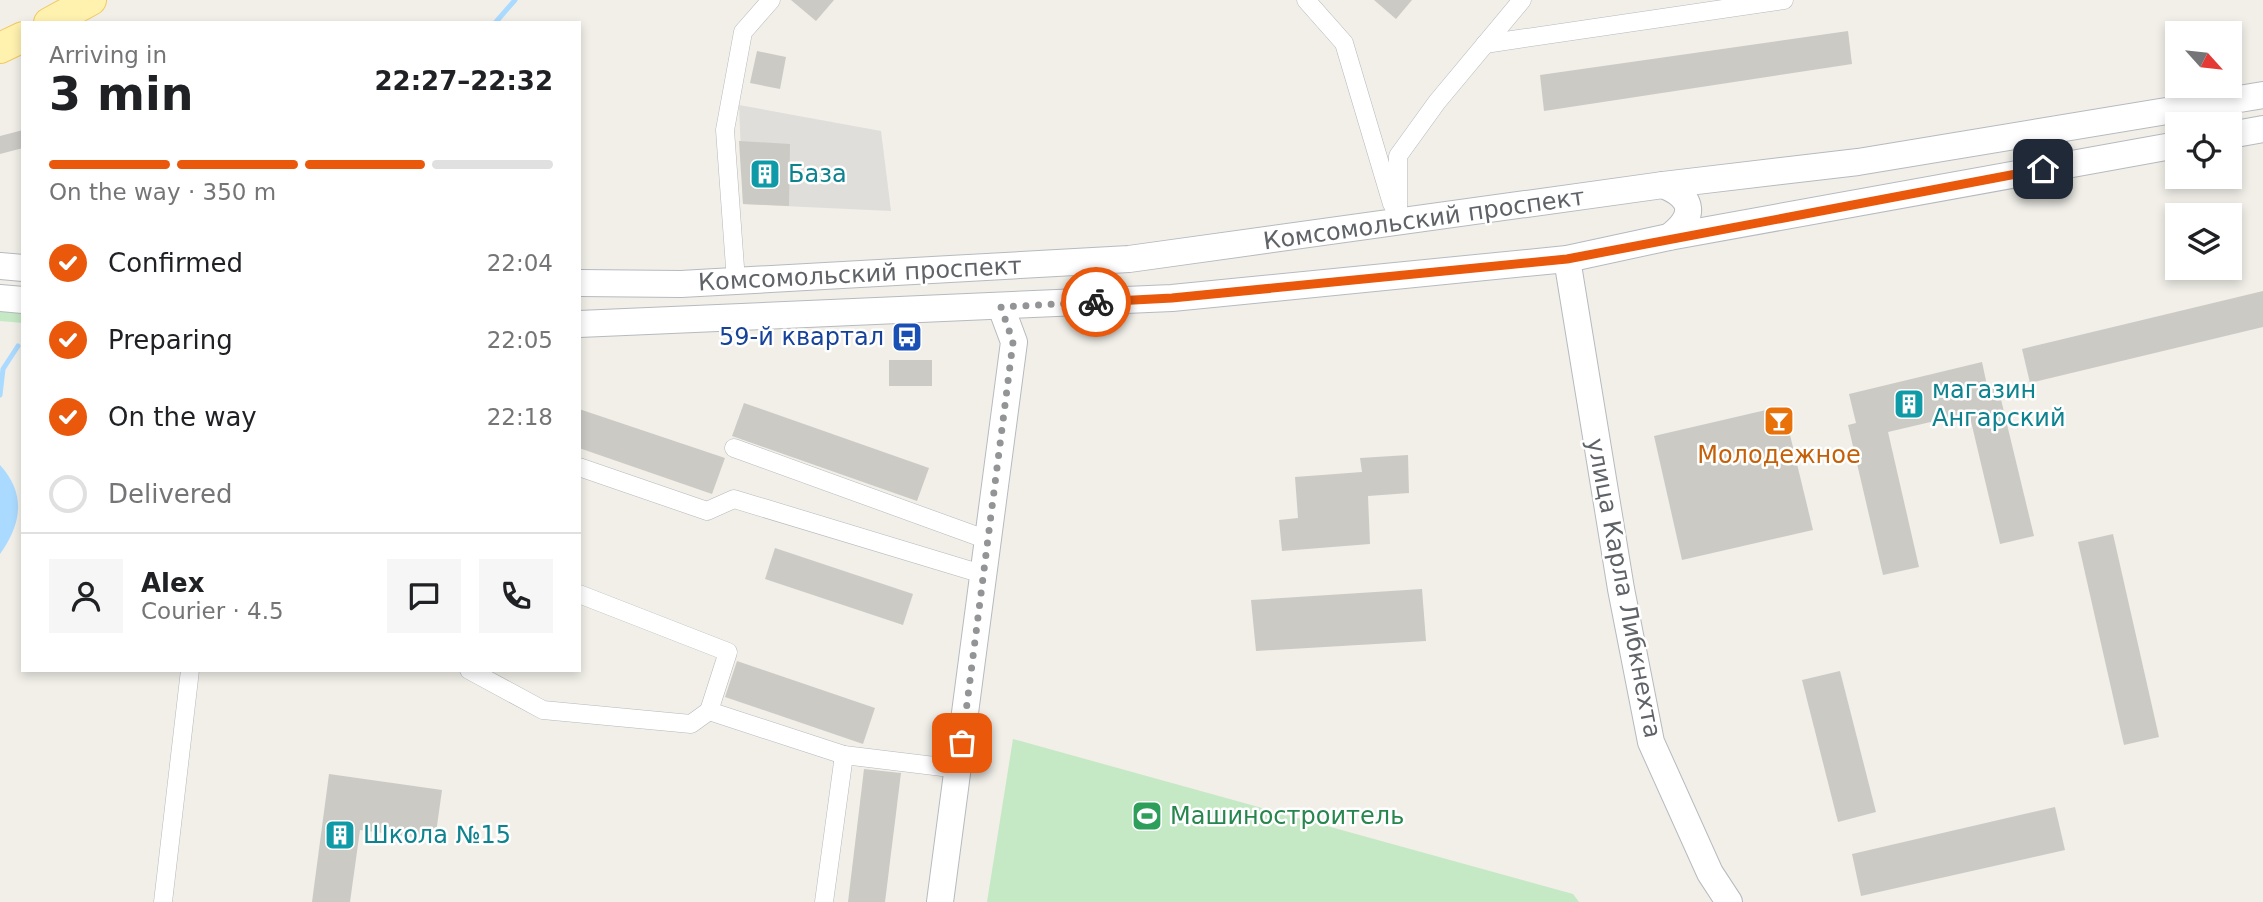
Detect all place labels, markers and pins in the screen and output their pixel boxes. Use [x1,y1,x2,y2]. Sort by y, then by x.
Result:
pin [2013,139,2073,199]
building icon: База [748,157,782,191]
place label: База [788,160,847,188]
bus stop icon: 59-й квартал [890,320,924,354]
place label: 59-й квартал [719,323,884,351]
place label: магазин Ангарский [1932,376,2066,432]
building icon: магазин Ангарский [1892,387,1926,421]
bar icon: Молодежное [1762,404,1796,438]
place label: Молодежное [1697,441,1861,469]
pin [932,713,992,773]
sports icon: Машиностроитель [1130,799,1164,833]
place label: Машиностроитель [1170,802,1404,830]
building icon: Школа №15 [323,818,357,852]
place label: Школа №15 [363,821,511,849]

